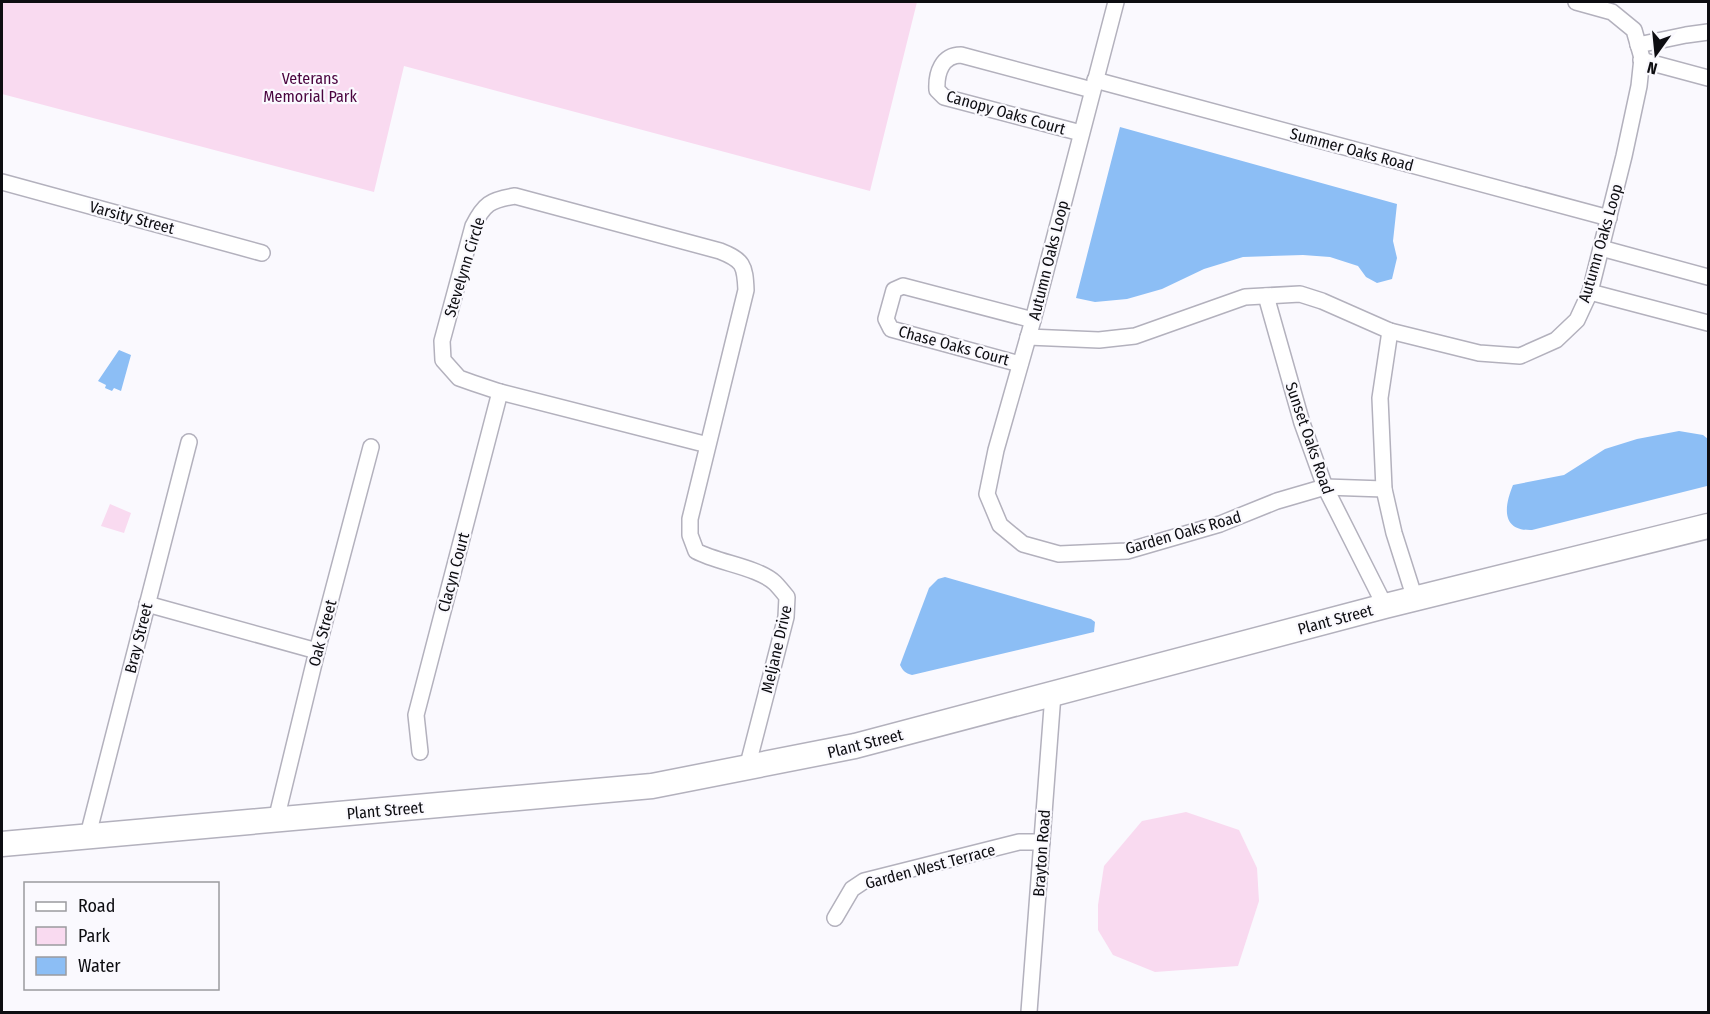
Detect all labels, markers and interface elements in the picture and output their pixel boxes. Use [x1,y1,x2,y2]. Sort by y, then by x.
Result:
north arrow [1626,24,1686,84]
text: N [1645,58,1659,78]
park label: Veterans Memorial Park [263,69,357,106]
street label: Canopy Oaks Court [944,86,1068,139]
street label: Summer Oaks Road [1288,124,1416,175]
street label: Autumn Oaks Loop [1574,182,1627,305]
street label: Varsity Street [87,197,177,238]
street label: Autumn Oaks Loop [1024,198,1073,322]
street label: Stevelynn Circle [440,215,489,320]
street label: Chase Oaks Court [896,322,1012,370]
street label: Sunset Oaks Road [1281,380,1338,497]
street label: Garden Oaks Road [1123,507,1243,558]
street label: Clacyn Court [434,530,473,614]
street label: Oak Street [304,597,341,669]
street label: Bray Street [121,600,157,675]
street label: Plant Street [1295,600,1375,639]
street label: Meljane Drive [757,603,796,695]
street label: Plant Street [825,725,905,762]
street label: Plant Street [346,798,425,823]
street label: Brayton Road [1029,809,1054,897]
street label: Garden West Terrace [863,840,997,893]
legend [24,882,219,990]
text: Road [78,895,115,917]
text: Park [78,925,111,947]
text: Water [78,955,121,977]

